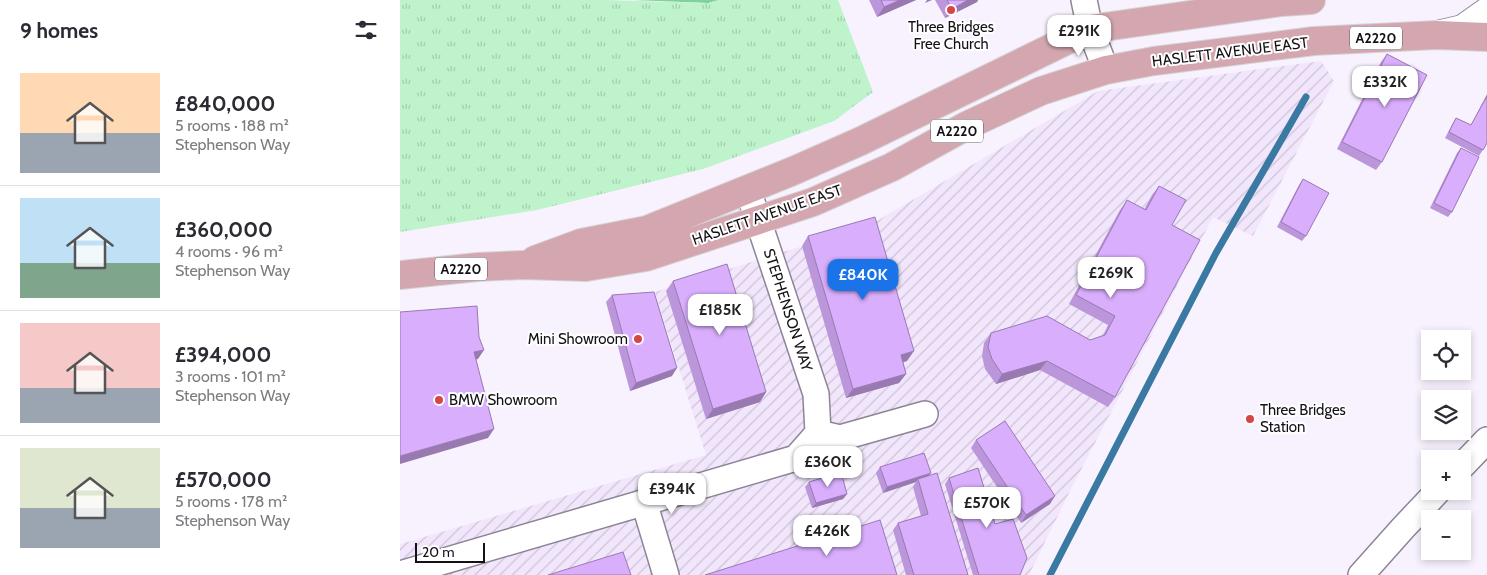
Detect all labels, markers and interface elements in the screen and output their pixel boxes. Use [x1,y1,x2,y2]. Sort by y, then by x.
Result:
marker: Three Bridges Free Church [945,4,957,16]
pin: £291K [1044,15,1114,57]
icon: filters [352,16,380,44]
text: 9 homes [20,18,98,43]
place label: Three Bridges Free Church [908,18,994,53]
text: £291K [1058,21,1100,40]
road number: A2220 [1350,26,1402,49]
street label: HASLETT AVENUE EAST [1151,33,1309,71]
pin: £332K [1350,66,1420,108]
text: £332K [1363,72,1407,91]
text: £840,000 [175,91,275,116]
icon: home [60,93,120,153]
text: 5 rooms · 188 m² [175,116,289,135]
road number: A2220 [931,120,983,142]
text: Stephenson Way [175,135,290,154]
street label: HASLETT AVENUE EAST [690,181,844,249]
text: £360,000 [175,217,273,242]
icon: home [60,218,120,278]
text: 4 rooms · 96 m² [175,242,283,261]
street label: STEPHENSON WAY [760,246,816,374]
pin: £269K [1076,256,1146,299]
road number: A2220 [435,258,487,280]
pin: £840K [828,258,898,301]
text: Stephenson Way [175,261,290,280]
text: £269K [1089,263,1133,282]
text: £840K [838,265,888,284]
pin: £185K [685,294,755,336]
text: £185K [699,300,741,319]
place label: Mini Showroom [528,330,628,348]
map controls [1421,330,1471,560]
button: locate [1421,330,1471,380]
marker: Mini Showroom [632,333,644,345]
text: £394,000 [175,342,271,367]
icon: home [60,343,120,403]
text: 3 rooms · 101 m² [175,367,286,386]
text: Stephenson Way [175,386,290,405]
button: layers [1421,390,1471,440]
place label: BMW Showroom [449,391,557,409]
marker: BMW Showroom [433,394,445,406]
place label: Three Bridges Station [1260,401,1346,436]
marker: Three Bridges Station [1244,413,1256,425]
pin: £360K [793,446,863,488]
button: + [1421,450,1471,500]
text: £360K [804,452,852,471]
text: £570,000 [175,467,271,492]
icon: home [60,468,120,528]
pin: £394K [637,472,707,515]
text: £394K [649,479,695,498]
pin: £570K [952,486,1022,529]
text: 5 rooms · 178 m² [175,492,287,511]
text: £570K [964,493,1010,512]
button: − [1421,510,1471,560]
text: Stephenson Way [175,511,290,530]
pin: £426K [792,514,862,557]
text: £426K [804,521,850,540]
scale bar [415,540,485,563]
text: 20 m [422,543,455,561]

